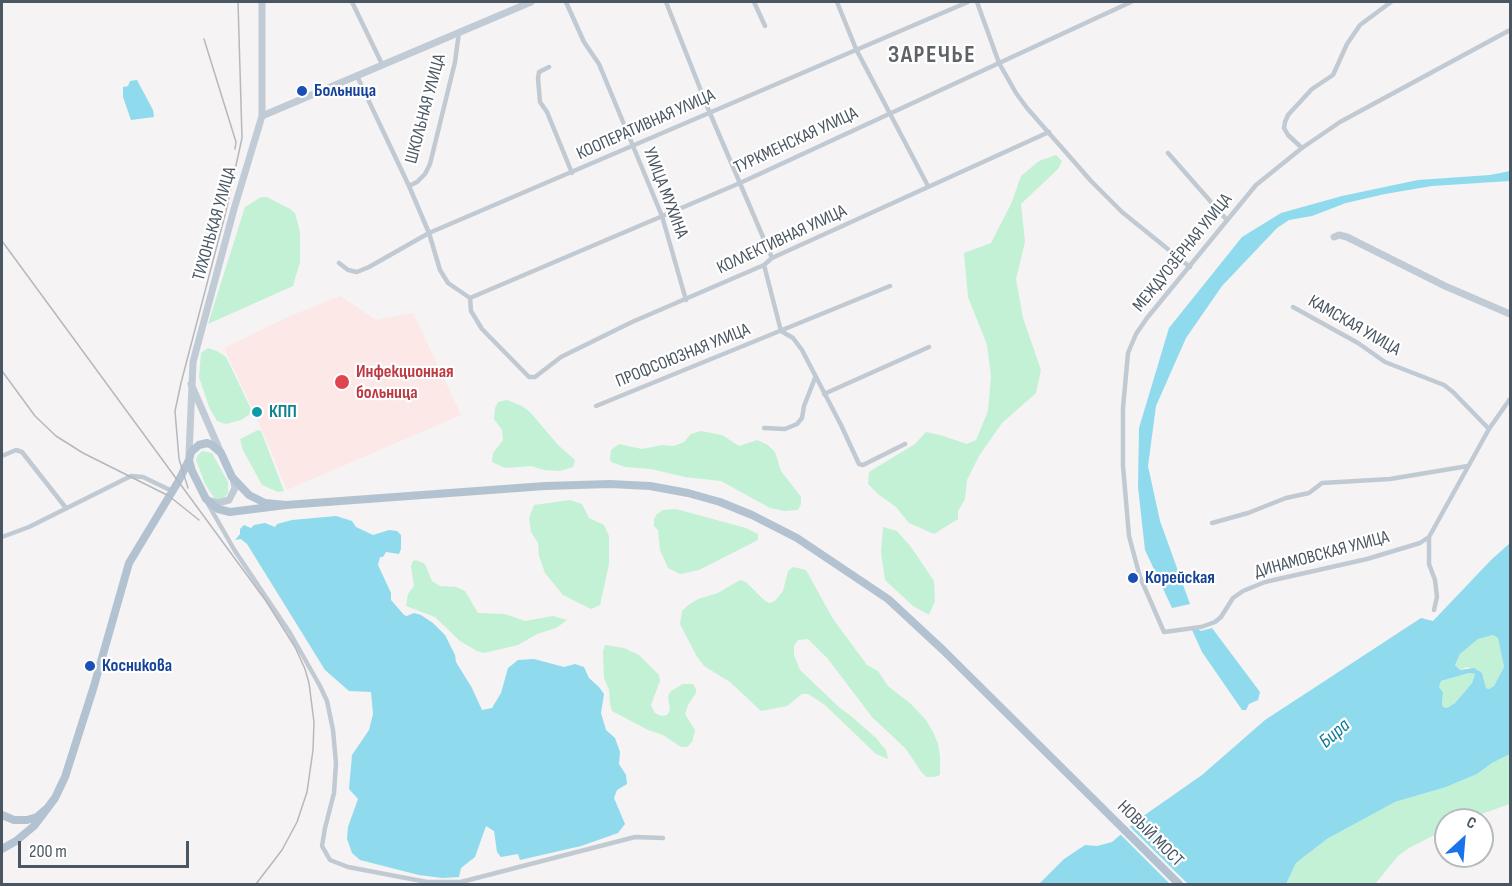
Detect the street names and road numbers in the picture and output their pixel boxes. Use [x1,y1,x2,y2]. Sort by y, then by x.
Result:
street label: ШКОЛЬНАЯ УЛИЦА [401,52,451,166]
street label: КООПЕРАТИВНАЯ УЛИЦА [574,85,718,165]
street label: ТУРКМЕНСКАЯ УЛИЦА [731,103,861,179]
street label: УЛИЦА МУХИНА [638,145,692,241]
street label: ТИХОНЬКАЯ УЛИЦА [188,165,242,283]
street label: МЕЖДУОЗЁРНАЯ УЛИЦА [1129,190,1237,316]
street label: КОЛЛЕКТИВНАЯ УЛИЦА [714,201,850,279]
street label: КАМСКАЯ УЛИЦА [1304,291,1404,361]
street label: ПРОФСОЮЗНАЯ УЛИЦА [613,319,753,393]
street label: ДИНАМОВСКАЯ УЛИЦА [1252,527,1392,583]
street label: НОВЫЙ МОСТ [1112,796,1188,872]

